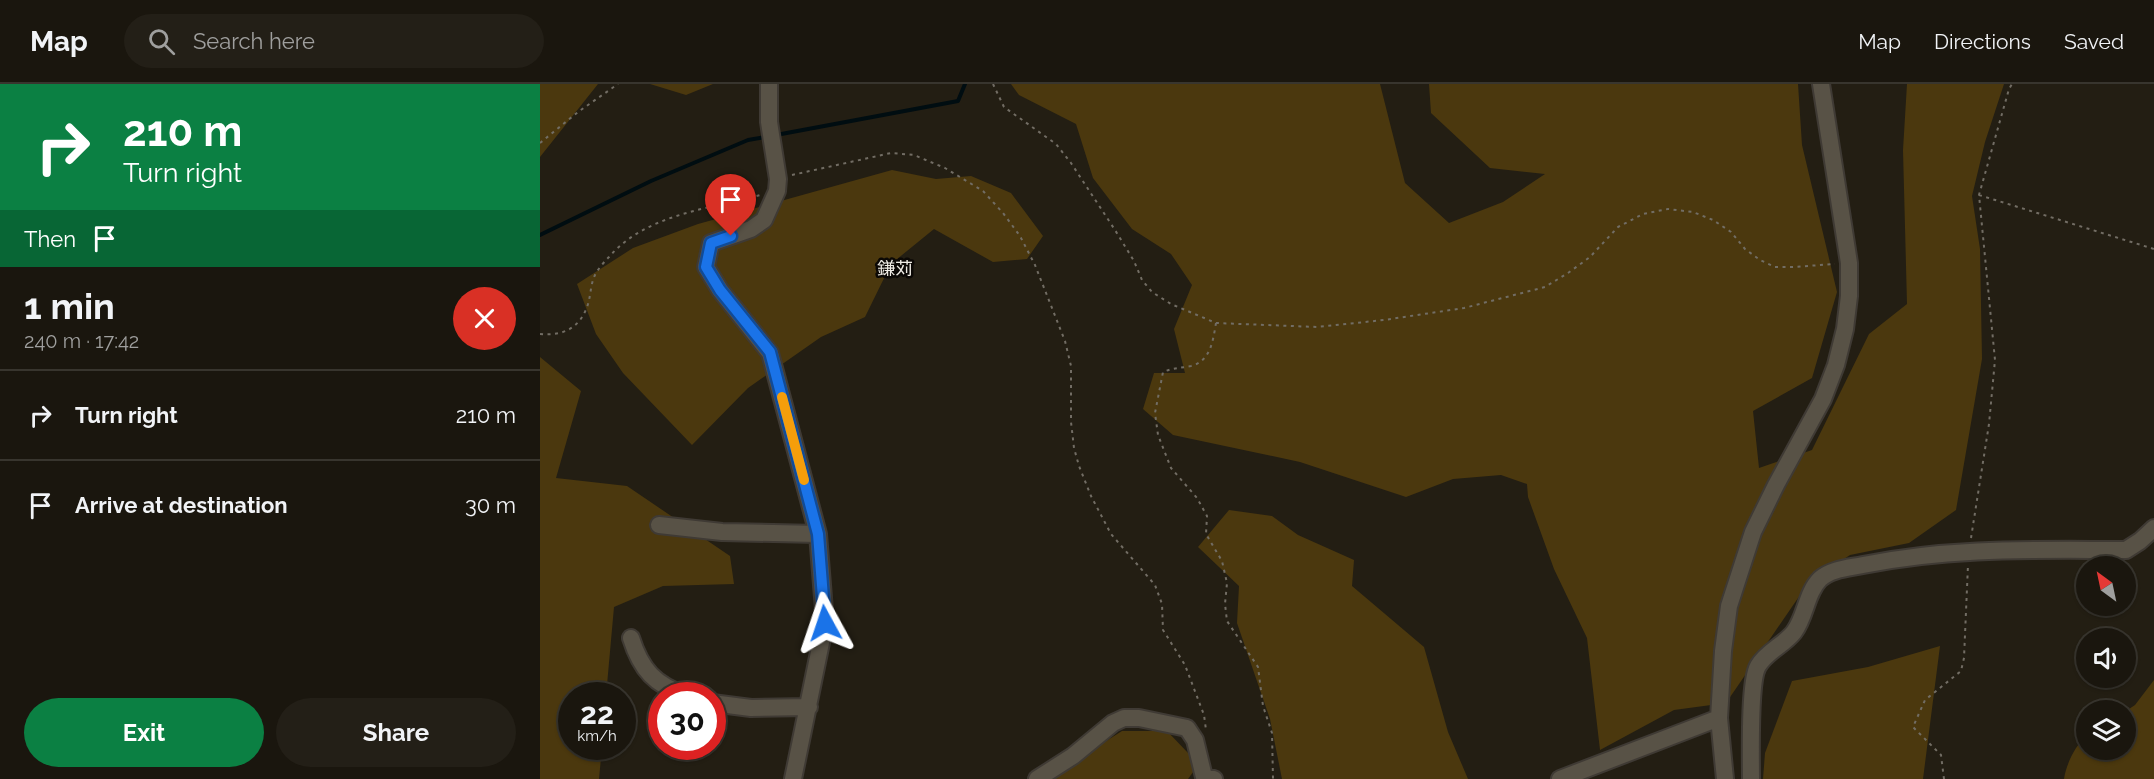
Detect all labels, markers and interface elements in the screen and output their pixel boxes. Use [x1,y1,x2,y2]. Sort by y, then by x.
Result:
search box [124,14,544,68]
text: Map [30,25,88,58]
icon: search [145,25,178,58]
text: Search here [193,28,315,54]
text: Map [1858,29,1901,54]
text: Directions [1934,29,2031,54]
text: Saved [2064,29,2124,54]
text: 210 m [123,107,242,156]
icon: right [24,108,102,186]
text: Turn right [123,157,242,188]
pin [705,174,756,236]
icon: arrive [714,183,747,216]
icon: arrive [88,222,121,255]
text: Then [24,226,76,252]
district label: 鎌苅 [877,258,913,279]
text: 1 min [24,285,115,327]
button: close [453,287,516,350]
text: 240 m · 17:42 [24,329,139,353]
icon: right [24,399,57,432]
text: Turn right [75,402,178,428]
text: 210 m [456,402,516,428]
icon: arrive [24,489,57,522]
text: Arrive at destination [75,492,288,518]
text: 30 m [465,492,516,518]
north arrow [2076,556,2136,616]
map controls [2076,556,2136,760]
position arrow [793,591,857,655]
button: sound [2076,628,2136,688]
speed limit sign: 30 [648,682,726,760]
text: 22 [580,696,614,731]
button: Exit [24,698,264,767]
button: Share [276,698,516,767]
button: layers [2076,700,2136,760]
text: km/h [577,727,617,745]

